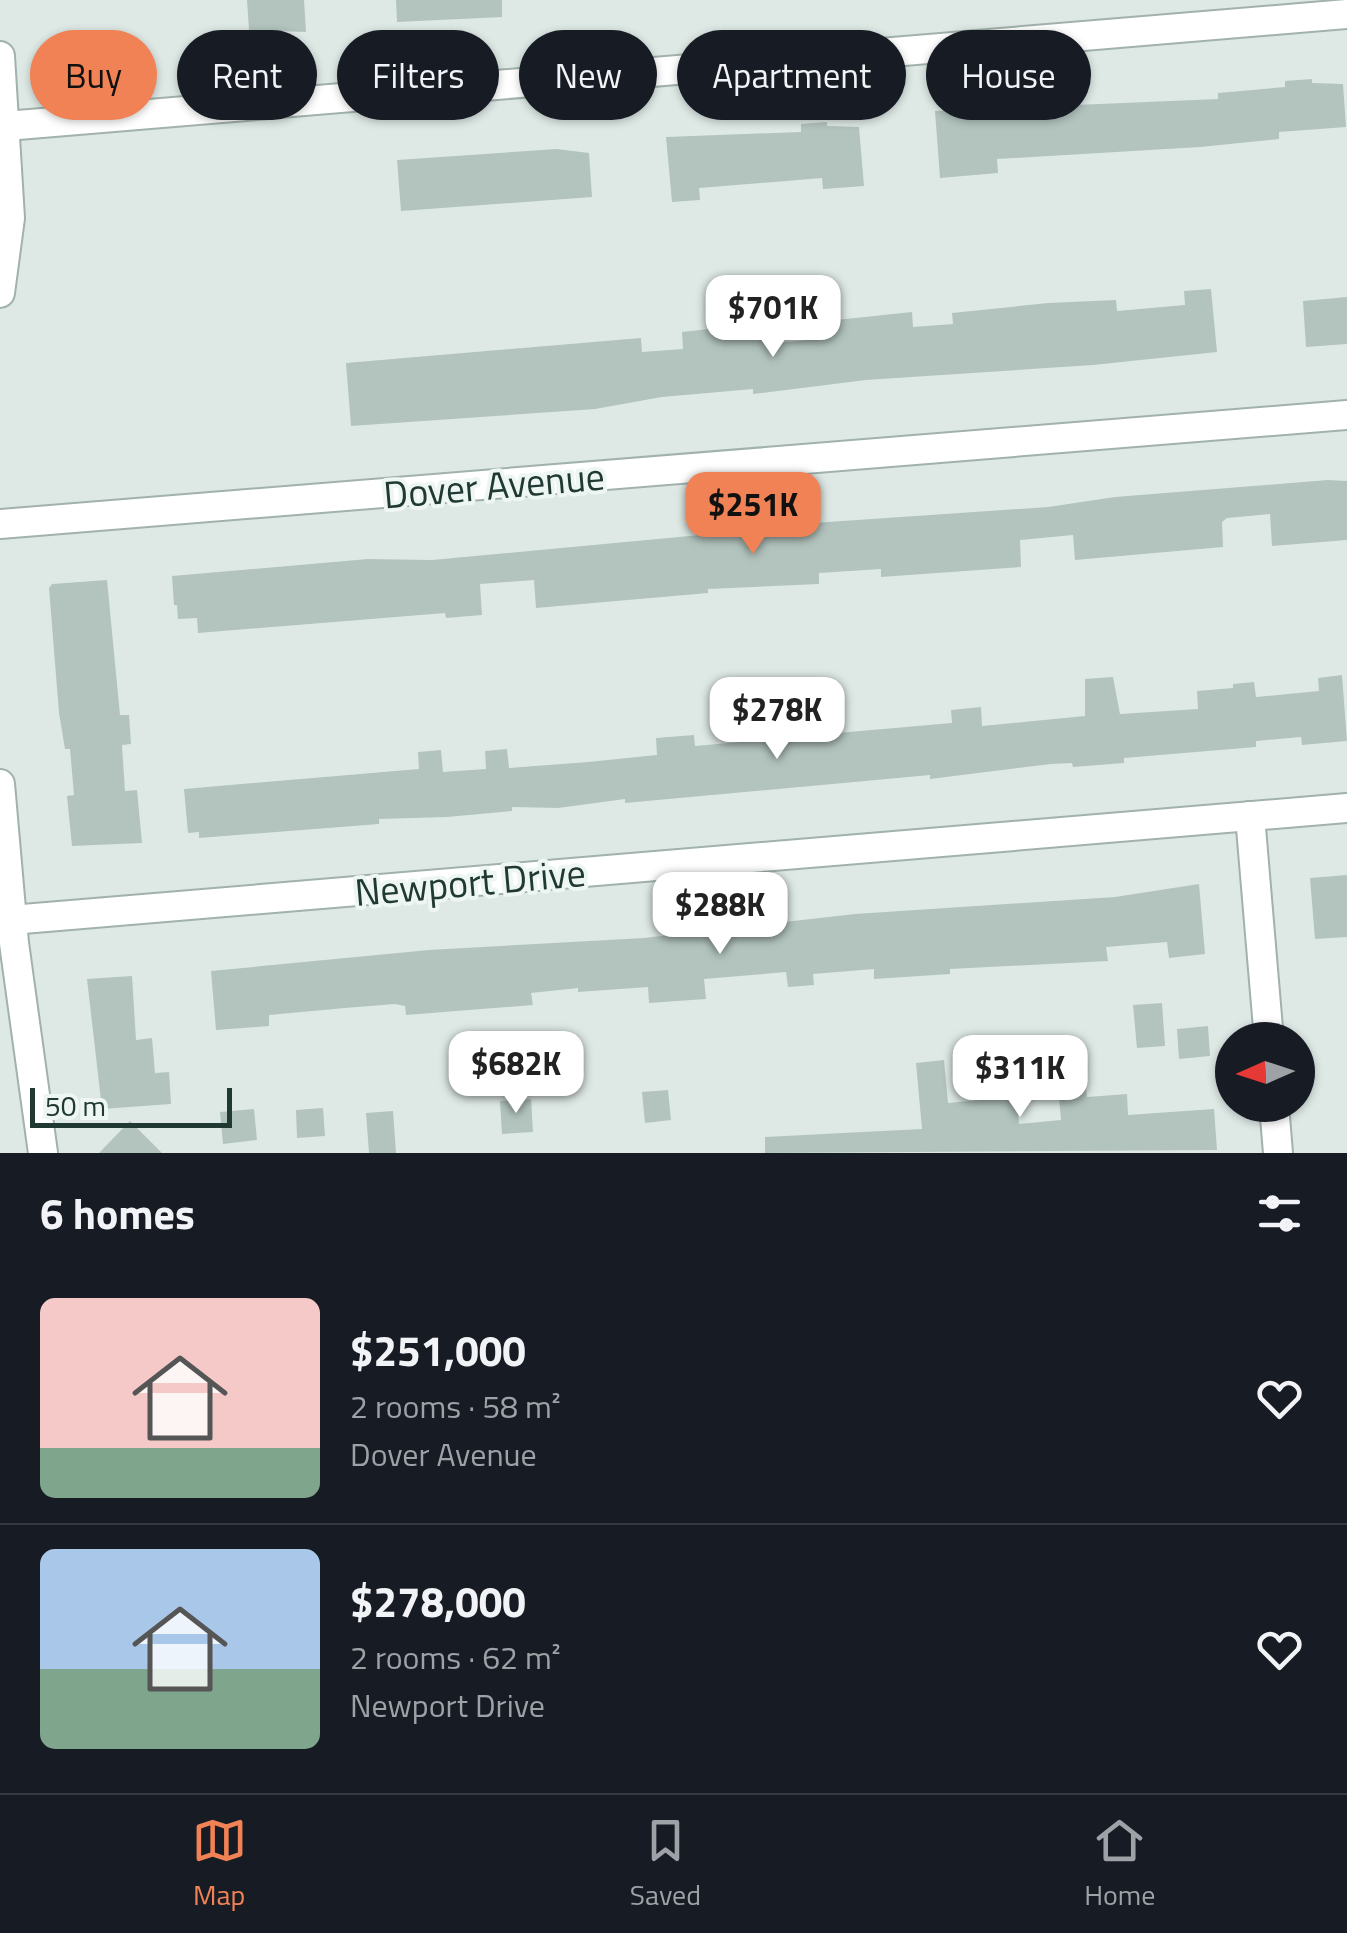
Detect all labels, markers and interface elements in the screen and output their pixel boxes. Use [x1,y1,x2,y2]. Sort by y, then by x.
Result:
chip: Buy [30,30,157,120]
chip: Rent [177,30,317,120]
chip: Filters [337,30,499,120]
chip: New [519,30,657,120]
chip: Apartment [677,30,906,120]
chip: House [926,30,1091,120]
pin: $701K [703,275,843,360]
text: $701K [728,283,818,331]
street label: Dover Avenue [381,446,607,524]
pin: $251K [683,472,823,557]
text: $251K [708,480,798,528]
pin: $278K [707,677,847,762]
text: $278K [732,685,822,733]
street label: Newport Drive [352,843,588,921]
pin: $288K [650,872,790,957]
text: $288K [675,880,765,928]
north arrow [1215,1022,1315,1122]
map controls [1215,1022,1315,1122]
pin: $682K [446,1031,586,1116]
pin: $311K [950,1035,1090,1120]
text: $682K [471,1039,561,1087]
text: $311K [975,1043,1065,1091]
scale bar [30,1083,232,1128]
text: 50 m [45,1084,106,1127]
text: 6 homes [40,1181,195,1245]
icon: filters [1252,1186,1307,1241]
text: $251,000 [350,1318,526,1382]
icon: home [120,1338,240,1458]
icon: heart [1252,1371,1307,1426]
text: 2 rooms · 58 m² [350,1382,561,1430]
text: Dover Avenue [350,1430,537,1478]
text: $278,000 [350,1569,526,1633]
icon: home [120,1589,240,1709]
icon: heart [1252,1622,1307,1677]
text: 2 rooms · 62 m² [350,1633,561,1681]
text: Newport Drive [350,1681,545,1729]
tab: Map [192,1813,247,1916]
tab: Saved [630,1813,701,1916]
tab: Home [1084,1813,1155,1916]

